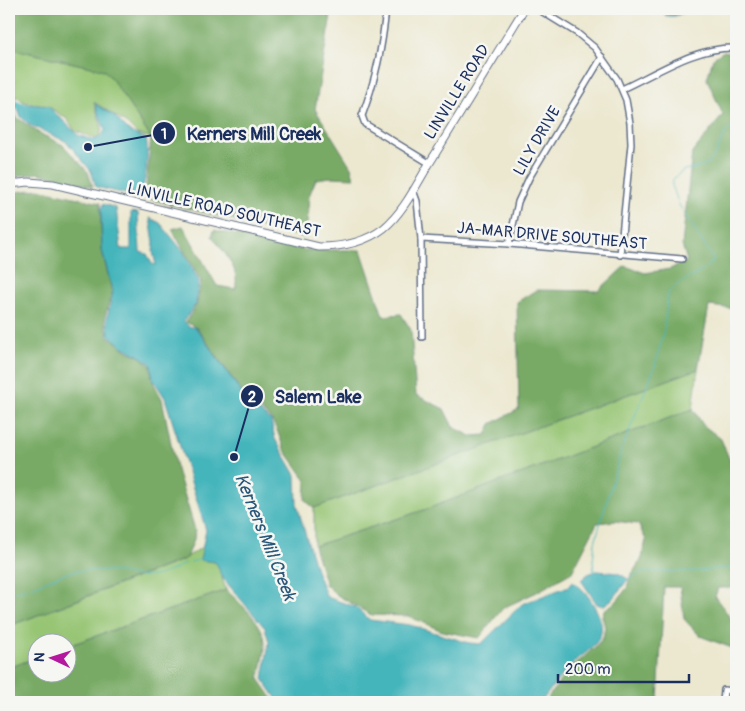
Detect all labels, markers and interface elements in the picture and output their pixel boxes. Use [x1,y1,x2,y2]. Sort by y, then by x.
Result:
street label: LINVILLE ROAD [420,41,494,143]
street label: LILY DRIVE [509,103,565,179]
callout: Kerners Mill Creek [152,117,331,150]
text: Kerners Mill Creek [187,123,322,146]
text: 1 [161,125,167,144]
street label: LINVILLE ROAD SOUTHEAST [125,178,323,242]
street label: JA-MAR DRIVE SOUTHEAST [456,218,648,254]
callout: Salem Lake [240,380,371,413]
text: Salem Lake [275,386,362,409]
text: 2 [248,388,256,407]
water label: Kerners Mill Creek [229,470,301,605]
north arrow [28,634,78,684]
scale bar [558,651,689,683]
text: N [31,652,48,662]
text: 200 m [565,660,610,679]

